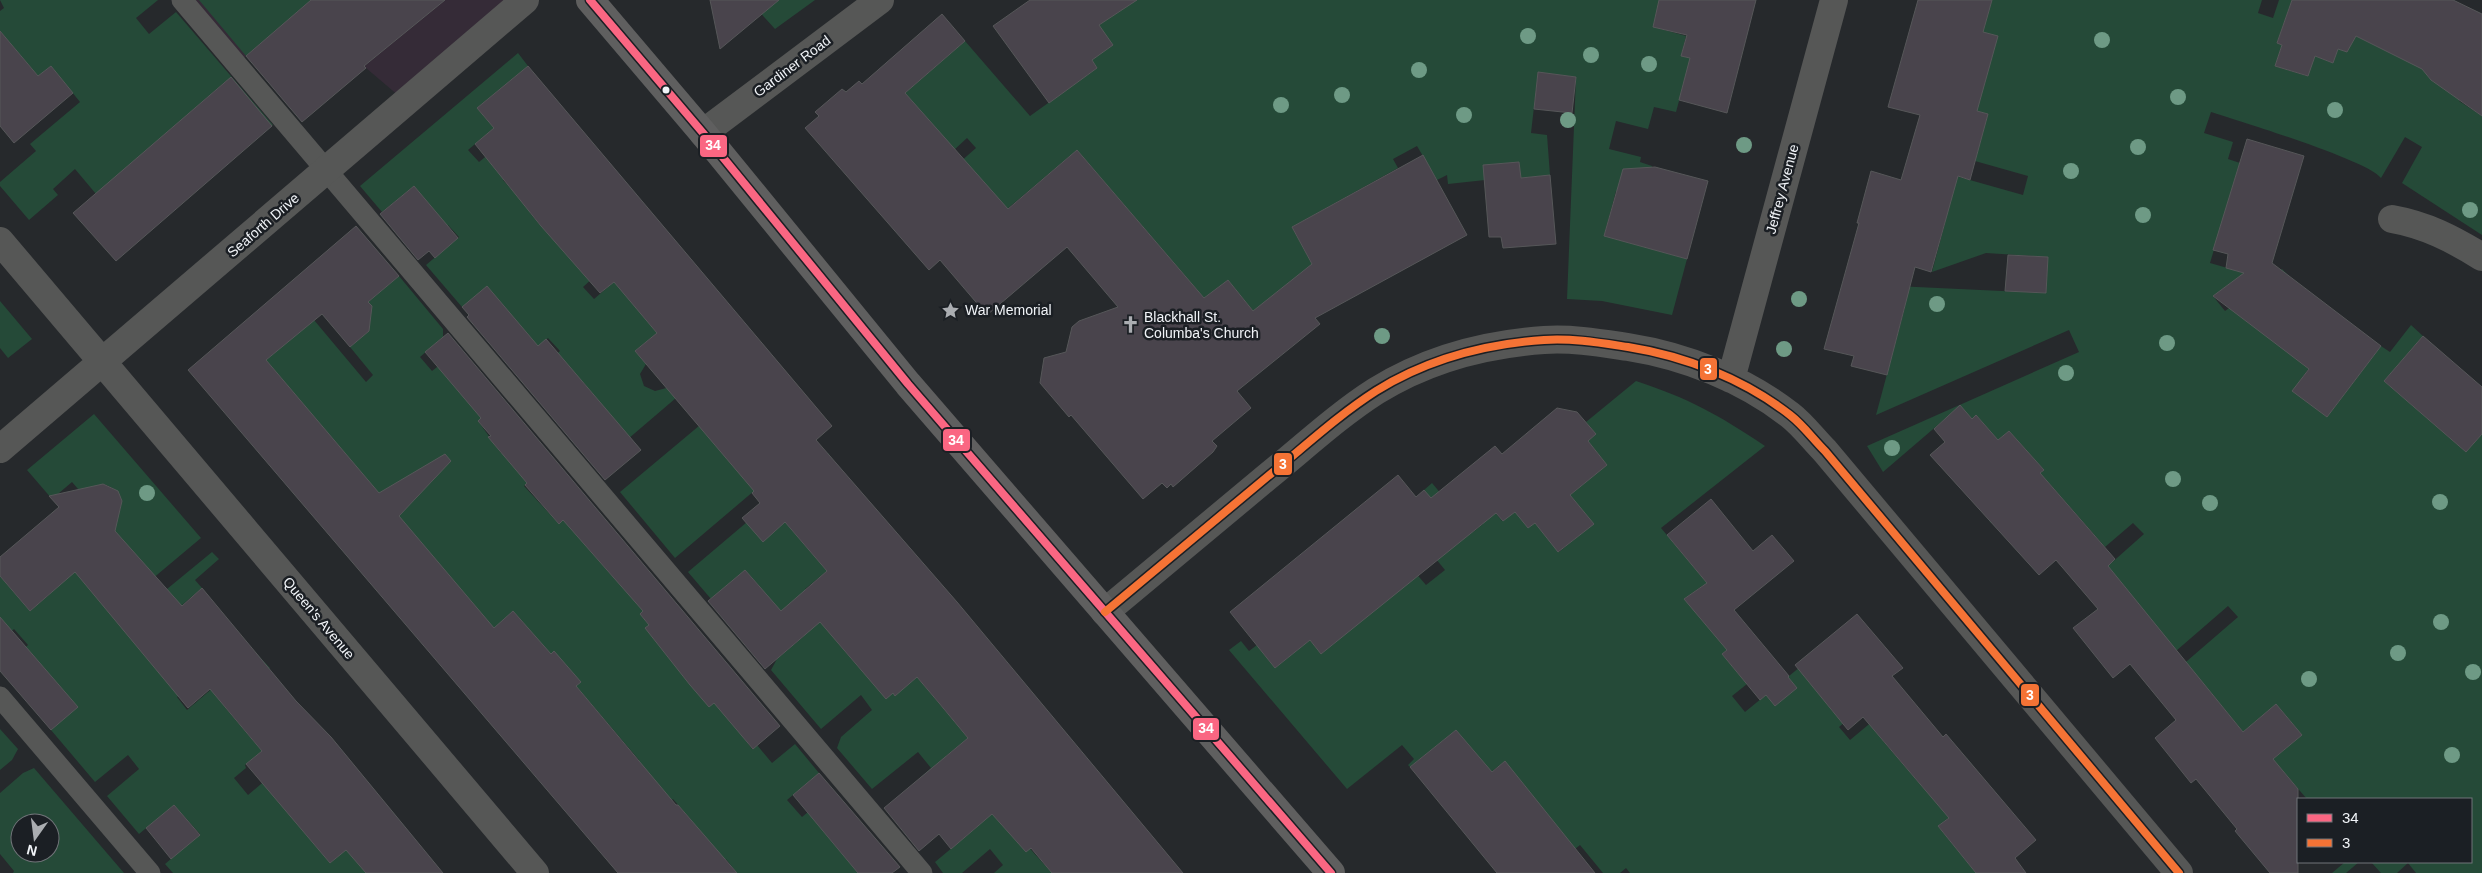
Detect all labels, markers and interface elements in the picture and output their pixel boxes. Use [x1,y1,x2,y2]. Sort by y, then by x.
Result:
street label: Gardiner Road [751,32,833,100]
unlabelled marker [661,85,671,95]
line badge: 34 [699,134,728,158]
text: 34 [705,137,721,153]
street label: Jeffrey Avenue [1762,142,1802,236]
street label: Seaforth Drive [224,189,302,260]
place icon: War Memorial [941,300,961,320]
place label: War Memorial [965,302,1052,318]
place label: Blackhall St. Columba's Church [1144,309,1259,341]
church icon: Blackhall St. Columba's Church [1120,315,1140,335]
line badge: 3 [1699,357,1718,381]
text: 3 [1704,361,1712,377]
line badge: 34 [942,428,971,452]
text: 34 [948,432,964,448]
line badge: 3 [1273,452,1293,476]
text: 3 [1279,456,1287,472]
street label: Queen's Avenue [280,574,358,662]
line badge: 3 [2020,683,2040,707]
text: 3 [2026,687,2034,703]
line badge: 34 [1192,717,1220,741]
text: 34 [1198,720,1214,736]
legend [2297,798,2472,863]
text: 34 [2342,809,2359,826]
north arrow [10,813,60,863]
text: 3 [2342,834,2350,851]
text: N [25,842,39,860]

